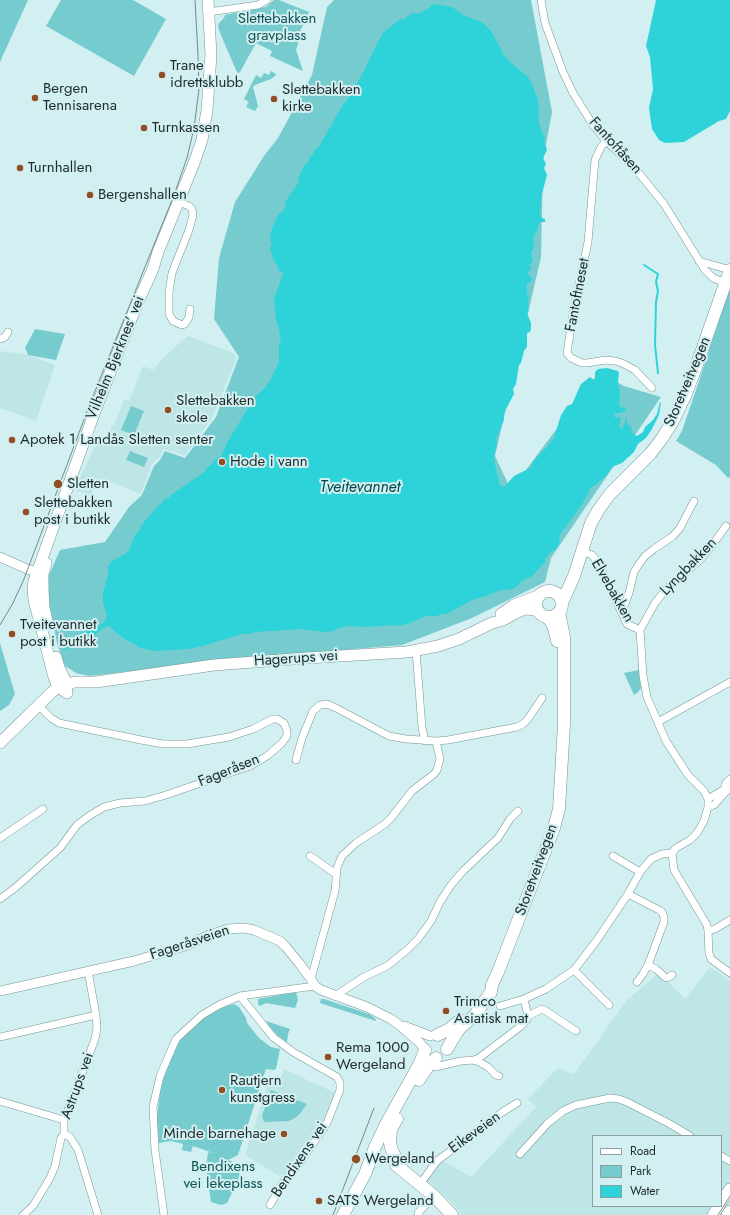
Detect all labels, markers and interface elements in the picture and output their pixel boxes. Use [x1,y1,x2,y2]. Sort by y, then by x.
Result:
park label: Slettebakken gravplass [238,10,316,45]
place label: Trane idrettsklubb [170,57,243,92]
marker: Trane idrettsklubb [157,70,167,80]
place label: Bergen Tennisarena [43,80,117,115]
place label: Slettebakken kirke [282,81,361,116]
marker: Bergen Tennisarena [30,93,40,103]
marker: Slettebakken kirke [269,94,279,104]
street label: Fantoftåsen [585,114,645,178]
place label: Turnkassen [152,119,220,137]
marker: Turnkassen [139,123,149,133]
place label: Turnhallen [28,159,92,177]
marker: Turnhallen [15,163,25,173]
place label: Bergenshallen [98,186,187,204]
marker: Bergenshallen [85,190,95,200]
street label: Fantoftneset [562,257,594,333]
street label: Vilhelm Bjerknes' vei [83,293,149,423]
street label: Storetveitvegen [661,334,715,430]
place label: Slettebakken skole [176,392,255,427]
marker: Slettebakken skole [163,405,173,415]
place label: Apotek 1 Landås Sletten senter [20,431,213,449]
marker: Apotek 1 Landås Sletten senter [7,435,17,445]
place label: Hode i vann [230,453,308,471]
marker: Hode i vann [217,457,227,467]
place label: Sletten [67,475,109,493]
marker: Sletten [52,478,64,490]
water label: Tveitevannet [320,478,400,498]
place label: Slettebakken post i butikk [34,494,113,529]
marker: Slettebakken post i butikk [21,507,31,517]
street label: Lyngbakken [657,534,721,600]
street label: Elvebakken [587,556,637,626]
place label: Tveitevannet post i butikk [20,616,97,651]
marker: Tveitevannet post i butikk [7,629,17,639]
street label: Hagerups vei [253,647,339,671]
street label: Fageråsen [196,751,262,791]
street label: Storetveitvegen [512,822,562,918]
street label: Fageråsveien [148,922,232,964]
place label: Trimco Asiatisk mat [454,993,528,1028]
marker: Trimco Asiatisk mat [441,1006,451,1016]
place label: Rema 1000 Wergeland [336,1039,409,1074]
street label: Astrups vei [58,1050,98,1122]
marker: Rema 1000 Wergeland [323,1052,333,1062]
place label: Rautjern kunstgress [230,1072,295,1107]
marker: Rautjern kunstgress [217,1085,227,1095]
street label: Eikeveien [446,1108,504,1158]
street label: Bendixens vei [268,1119,332,1201]
place label: Minde barnehage [163,1125,276,1143]
marker: Minde barnehage [279,1129,289,1139]
legend [592,1135,722,1207]
text: Road [630,1142,656,1160]
place label: Wergeland [365,1150,435,1168]
marker: Wergeland [350,1153,362,1165]
park label: Bendixens vei lekeplass [183,1158,263,1193]
text: Park [630,1162,651,1180]
text: Water [630,1182,660,1200]
place label: SATS Wergeland [327,1192,433,1210]
marker: SATS Wergeland [314,1196,324,1206]

